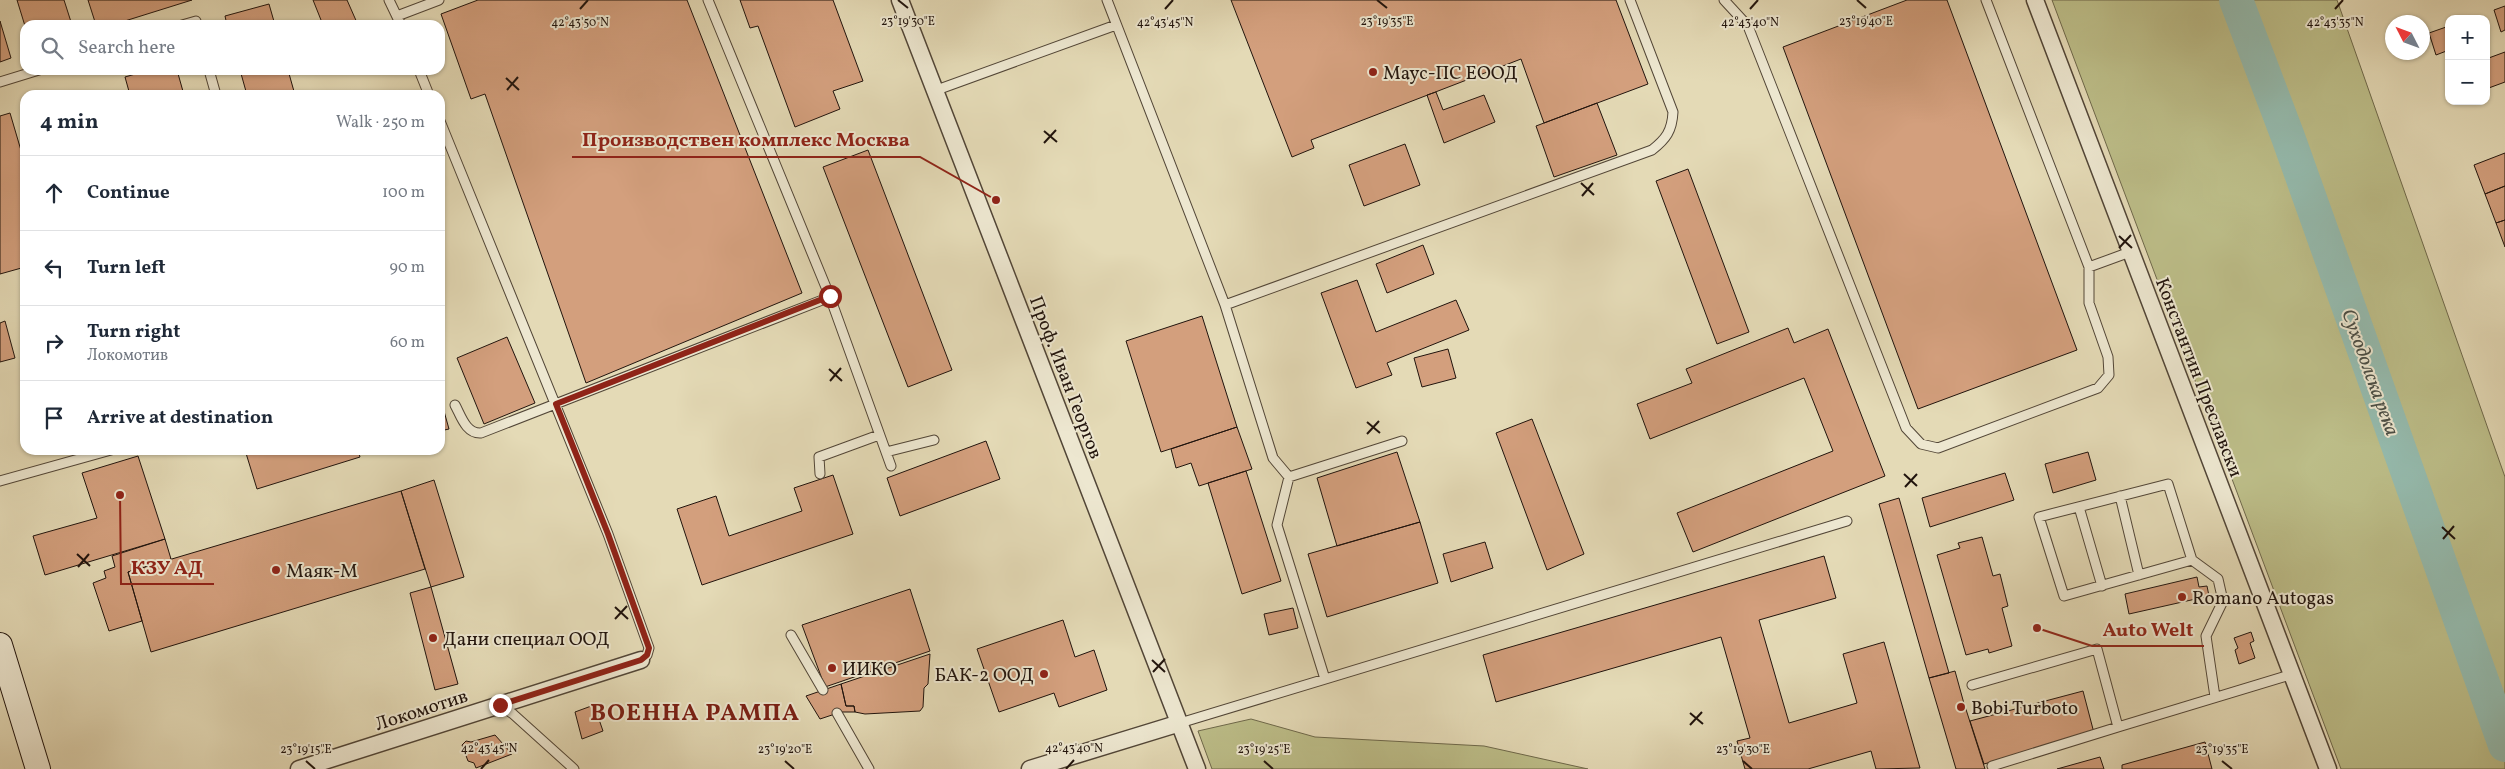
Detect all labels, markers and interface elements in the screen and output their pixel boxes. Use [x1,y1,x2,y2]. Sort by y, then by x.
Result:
text: 23°19'30"E [881,14,935,30]
text: 23°19'35"E [1360,14,1414,30]
text: 23°19'40"E [1839,14,1893,30]
text: 42°43'50"N [551,15,609,31]
text: 42°43'45"N [1137,15,1193,31]
text: 42°43'40"N [1721,15,1779,31]
text: 42°43'35"N [2306,15,2364,31]
north arrow [2385,15,2430,60]
map controls [2445,15,2490,105]
button: + [2445,15,2490,60]
search box [20,20,445,75]
icon: search [38,34,66,62]
text: Search here [78,35,175,61]
button: − [2445,60,2490,105]
place label: Маус-ПС ЕООД [1383,61,1518,87]
marker: Маус-ПС ЕООД [1367,66,1379,78]
text: 4 min [40,108,99,137]
text: Walk · 250 m [336,112,425,134]
callout: Производствен комплекс Москва [572,122,920,157]
text: Производствен комплекс Москва [582,127,910,155]
icon: ahead [40,179,68,207]
text: Continue [87,180,170,206]
text: 100 m [382,182,425,204]
icon: left [40,254,68,282]
text: Turn left [87,255,166,281]
text: 90 m [389,257,425,279]
street label: Константин Преславски [2148,274,2248,481]
route start [819,285,842,308]
street label: Проф. Иван Георгов [1022,293,1108,463]
water label: Суходолска река [2333,305,2405,440]
text: Turn right [87,319,180,345]
icon: right [40,329,68,357]
text: 60 m [390,332,425,354]
text: Локомотив [87,345,168,367]
icon: arrive [40,404,68,432]
text: Arrive at destination [87,405,273,431]
callout: КЗУ АД [121,549,214,584]
text: КЗУ АД [131,555,203,583]
place label: Маяк-М [286,559,358,585]
marker: Маяк-М [270,564,282,576]
place label: Romano Autogas [2192,586,2334,612]
marker: Romano Autogas [2176,591,2188,603]
callout: Auto Welt [2092,611,2204,646]
text: Auto Welt [2102,617,2194,645]
place label: Дани специал ООД [443,627,610,653]
marker: Дани специал ООД [427,632,439,644]
place label: ИИКО [842,657,897,683]
marker: ИИКО [826,662,838,674]
place label: БАК-2 ООД [935,663,1034,689]
marker: БАК-2 ООД [1038,668,1050,680]
street label: Локомотив [372,684,471,738]
route end [489,694,512,717]
place label: Bobi Turboto [1971,696,2078,722]
district label: ВОЕННА РАМПА [590,697,800,731]
marker: Bobi Turboto [1955,701,1967,713]
text: 42°43'45"N [461,741,517,757]
text: 42°43'40"N [1045,741,1103,757]
text: 23°19'15"E [280,742,332,758]
text: 23°19'20"E [758,742,812,758]
text: 23°19'25"E [1237,742,1291,758]
text: 23°19'30"E [1716,742,1770,758]
text: 23°19'35"E [2195,742,2249,758]

